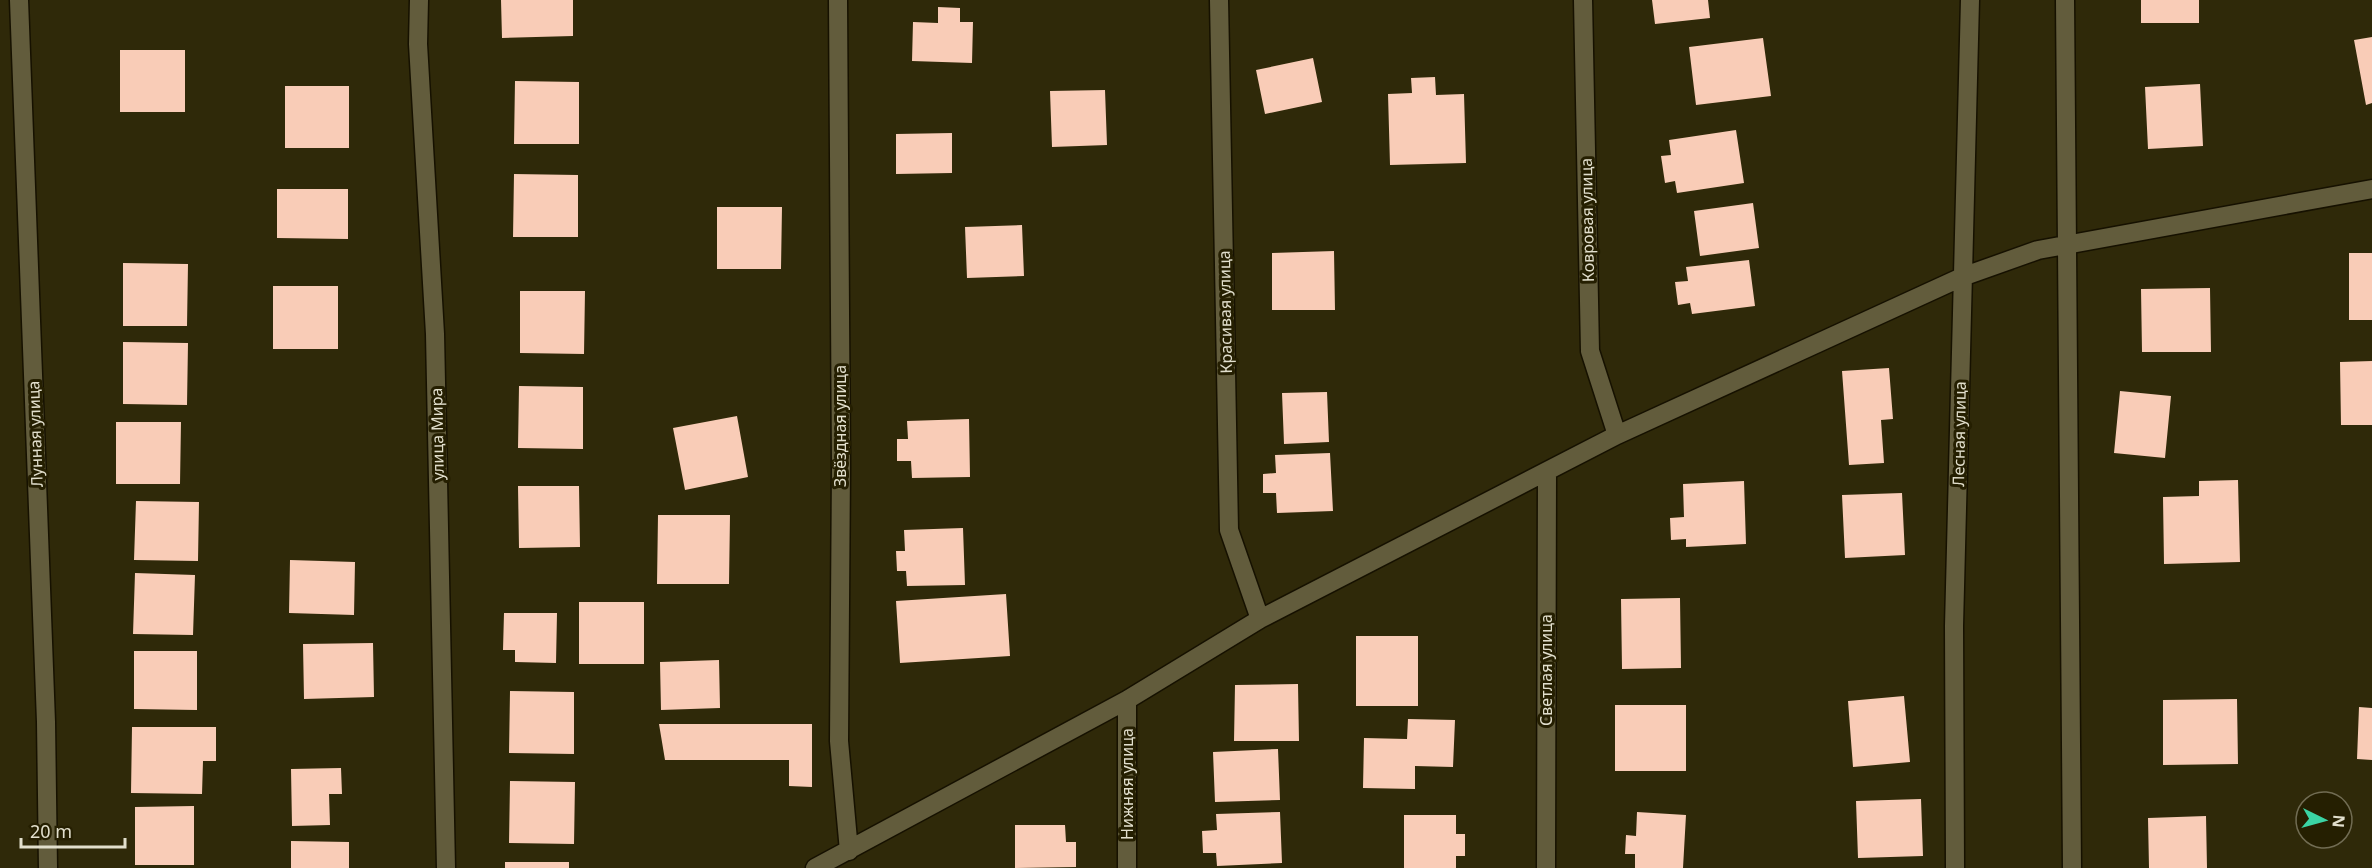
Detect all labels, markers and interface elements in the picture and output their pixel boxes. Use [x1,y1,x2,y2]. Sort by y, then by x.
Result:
street label: Ковровая улица [1575,158,1599,282]
street label: Красивая улица [1213,250,1237,374]
street label: Звёздная улица [829,365,851,487]
street label: Лунная улица [22,380,48,488]
street label: Лесная улица [1947,381,1971,487]
street label: улица Мира [425,388,449,480]
street label: Светлая улица [1535,614,1557,726]
street label: Нижняя улица [1116,728,1138,840]
north arrow [2294,790,2354,850]
scale bar [21,811,124,849]
text: N [2327,814,2350,829]
text: 20 m [30,819,72,843]

